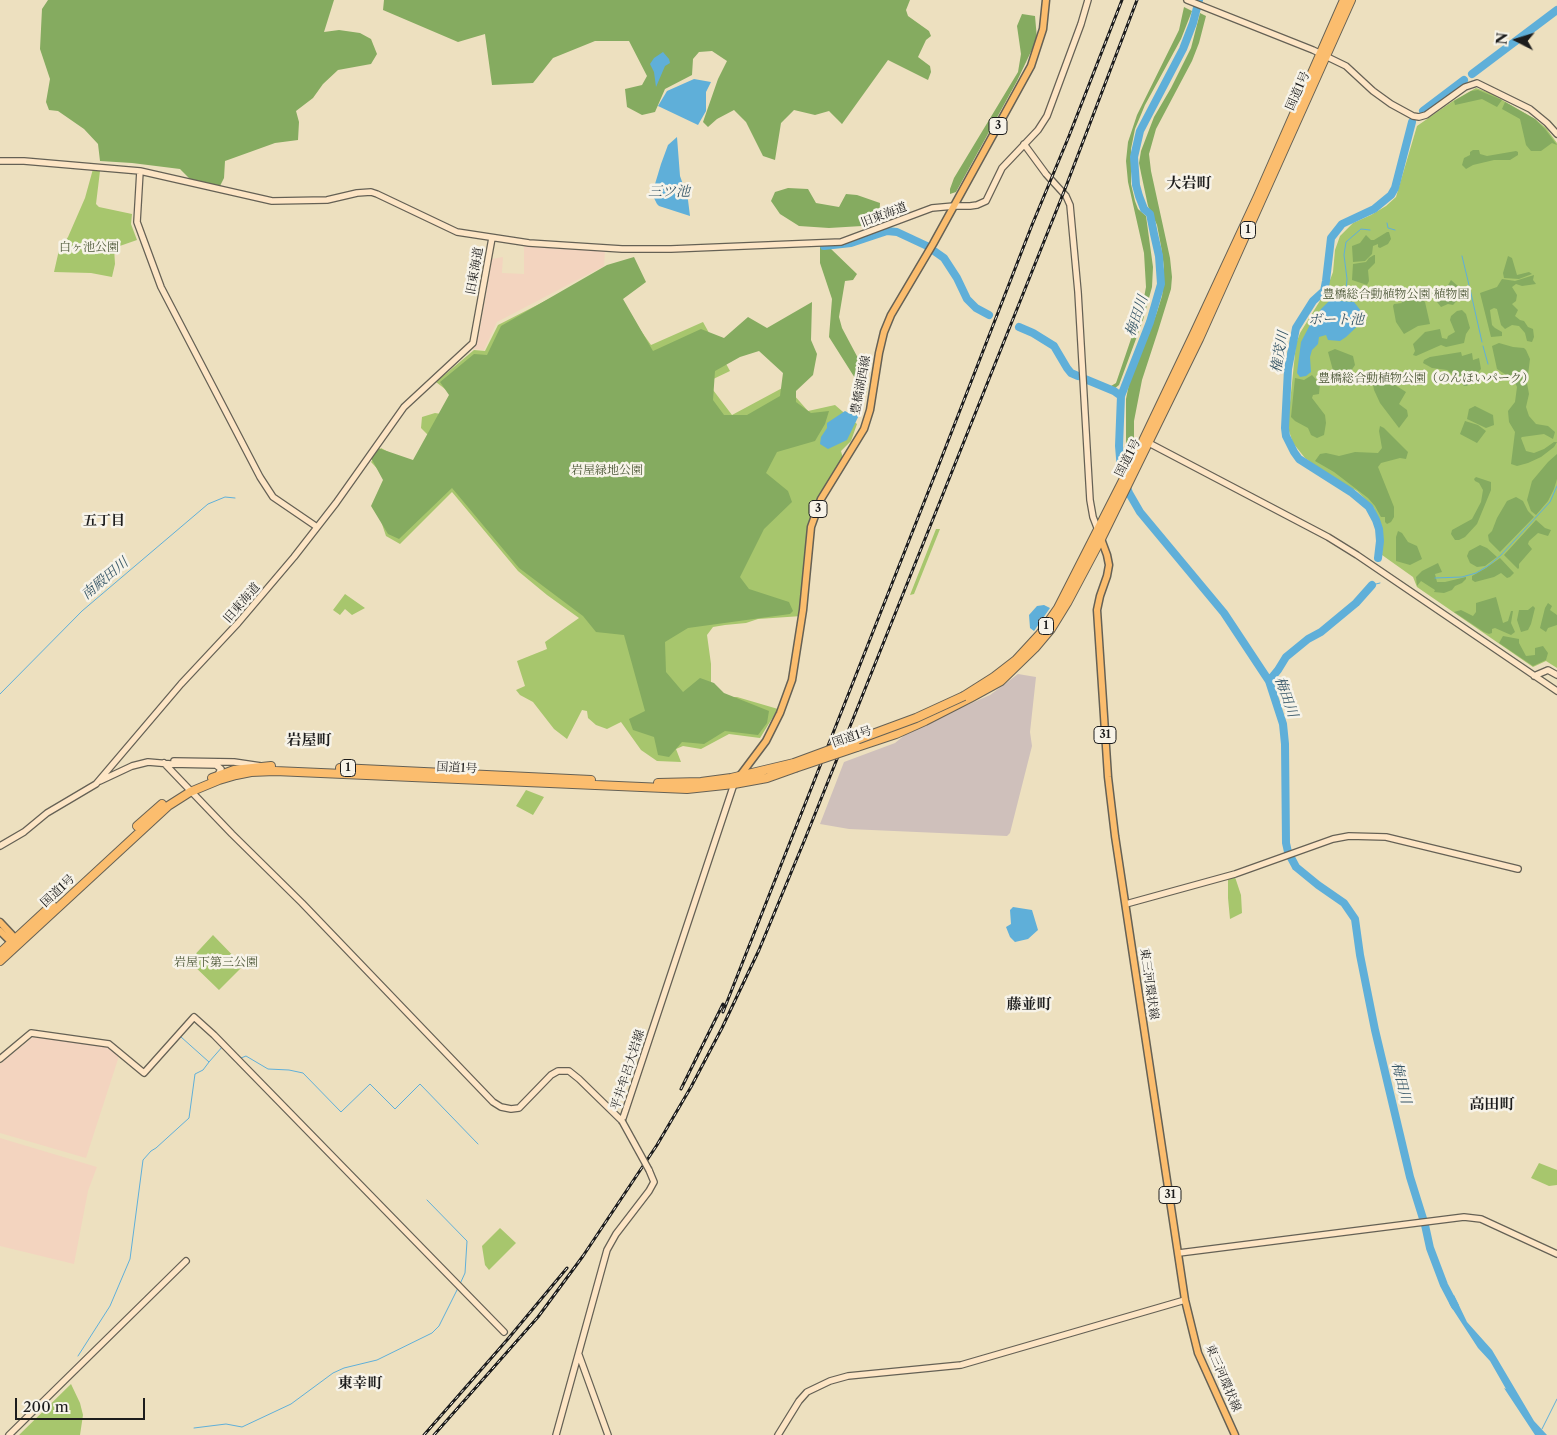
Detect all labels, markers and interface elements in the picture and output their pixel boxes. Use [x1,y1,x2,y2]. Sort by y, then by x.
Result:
north arrow [1492,15,1542,65]
text: N [1493,32,1512,46]
street label: 国道1号 [1283,69,1313,113]
road number: 3 [989,118,1007,134]
district label: 大岩町 [1167,175,1211,193]
water label: 三ツ池 [648,184,690,200]
street label: 旧東海道 [859,200,909,230]
road number: 1 [1240,222,1256,238]
park label: 白ヶ池公園 [59,241,119,255]
street label: 旧東海道 [464,246,486,296]
park label: 豊橋総合動植物公園 植物園 [1322,288,1470,302]
water label: 梅田川 [1122,293,1152,339]
water label: ボート池 [1308,312,1364,328]
water label: 権茂川 [1268,330,1292,374]
street label: 豊橋湖西線 [848,354,874,416]
park label: 豊橋総合動植物公園（のんほいパーク） [1318,372,1534,386]
street label: 国道1号 [1112,436,1144,480]
park label: 岩屋緑地公園 [571,464,643,478]
road number: 3 [809,500,827,518]
district label: 五丁目 [83,513,125,529]
water label: 南殿田川 [78,555,132,603]
street label: 旧東海道 [221,580,263,626]
road number: 1 [1038,618,1054,634]
water label: 梅田川 [1271,674,1301,720]
street label: 国道1号 [830,724,874,750]
road number: 31 [1094,726,1116,744]
district label: 岩屋町 [287,732,331,750]
road number: 1 [340,760,356,776]
street label: 国道1号 [436,760,478,776]
street label: 国道1号 [38,872,78,910]
street label: 東三河環状線 [1137,947,1161,1021]
park label: 岩屋下第三公園 [174,956,258,970]
district label: 藤並町 [1007,996,1051,1014]
street label: 平井牟呂大岩線 [608,1028,648,1112]
water label: 梅田川 [1388,1061,1414,1105]
district label: 高田町 [1470,1096,1514,1114]
road number: 31 [1159,1186,1181,1204]
street label: 東三河環状線 [1202,1342,1244,1414]
district label: 東幸町 [338,1375,382,1393]
scale bar [18,1388,148,1420]
text: 200 m [23,1397,69,1416]

